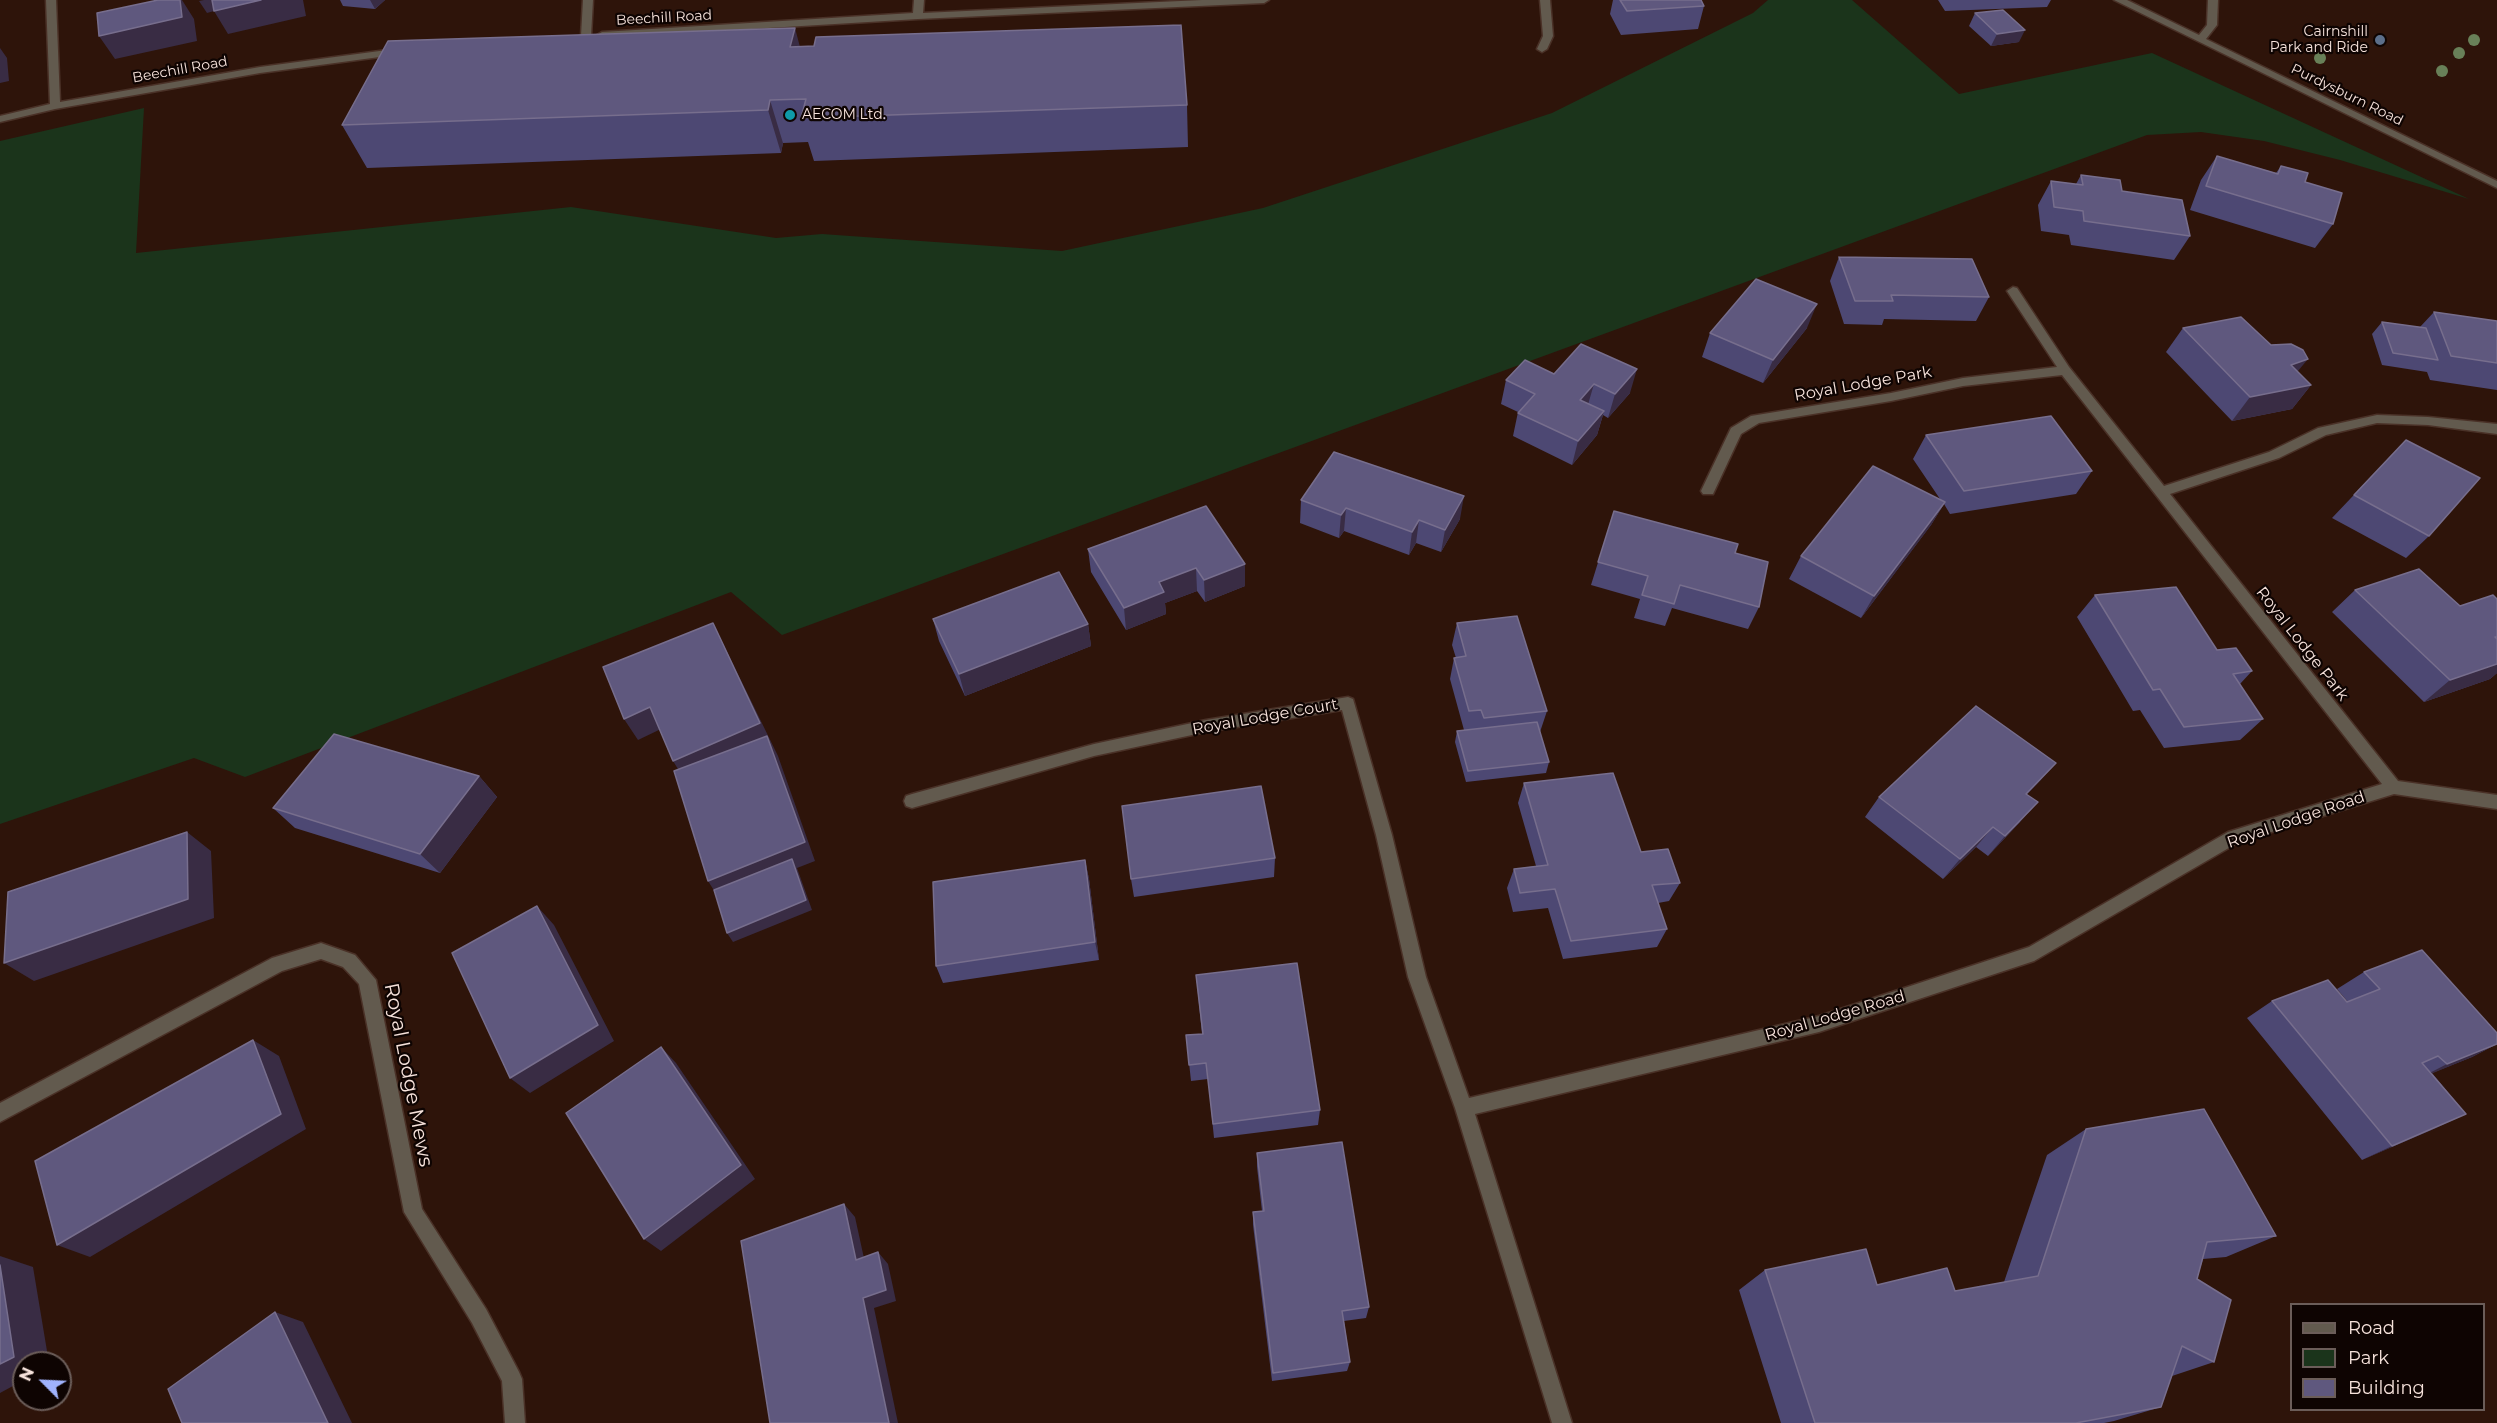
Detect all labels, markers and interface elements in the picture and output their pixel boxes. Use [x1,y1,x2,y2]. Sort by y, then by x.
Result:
street label: Beechill Road [615,7,713,29]
place label: Cairnshill Park and Ride [2270,24,2368,56]
marker: Cairnshill Park and Ride [2373,33,2387,47]
street label: Beechill Road [131,53,229,87]
street label: Purdysburn Road [2288,61,2406,129]
place label: AECOM Ltd. [802,107,886,123]
marker: AECOM Ltd. [783,108,797,122]
street label: Royal Lodge Park [1793,362,1933,406]
street label: Royal Lodge Park [2252,583,2352,705]
street label: Royal Lodge Court [1191,695,1339,739]
street label: Royal Lodge Road [2225,787,2367,853]
street label: Royal Lodge Mews [378,981,438,1169]
street label: Royal Lodge Road [1763,987,1907,1045]
legend [2290,1303,2485,1411]
text: Road [2348,1317,2395,1339]
text: Park [2348,1347,2389,1369]
north arrow [12,1351,72,1411]
text: N [16,1365,38,1384]
text: Building [2348,1377,2425,1399]

